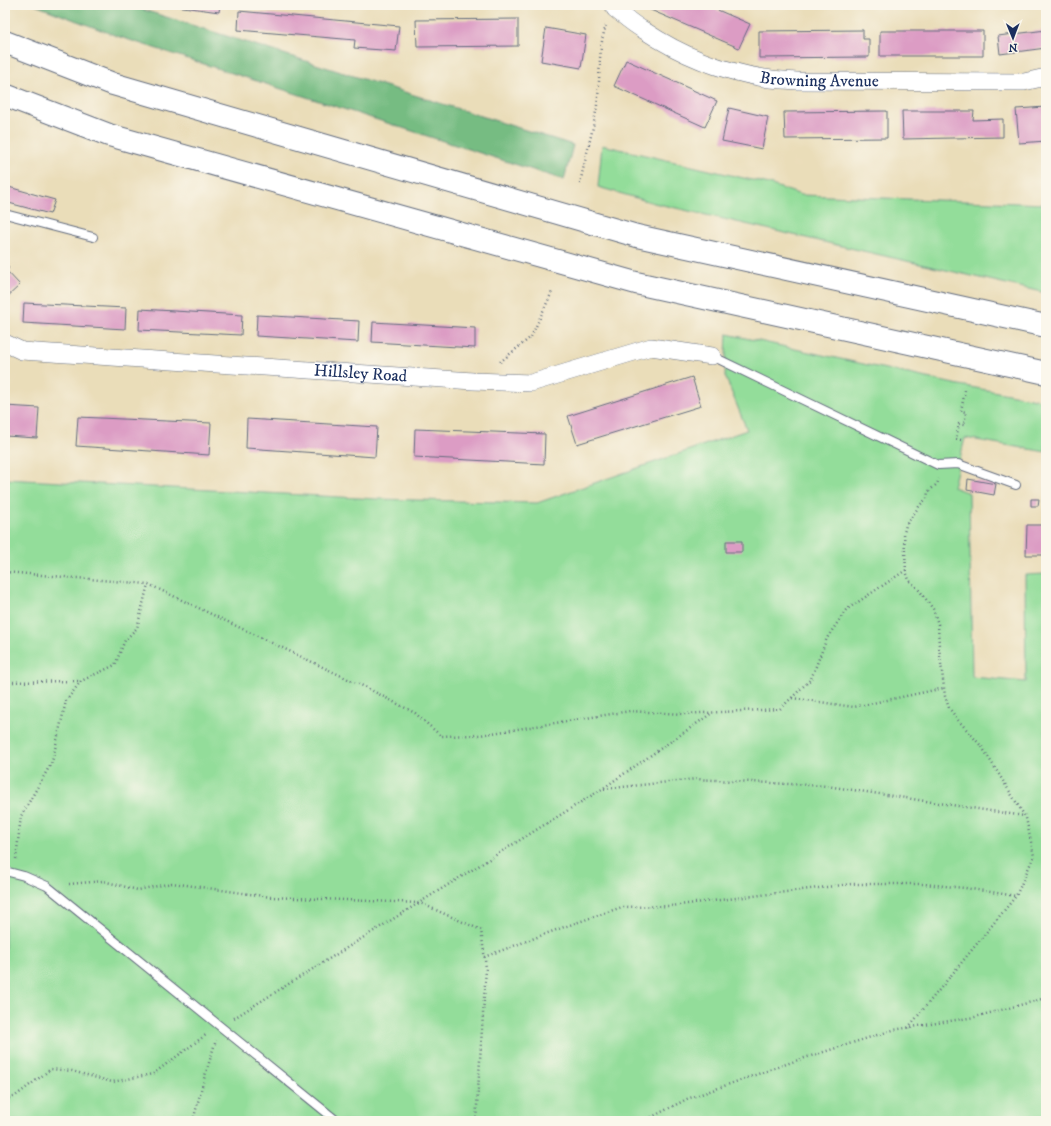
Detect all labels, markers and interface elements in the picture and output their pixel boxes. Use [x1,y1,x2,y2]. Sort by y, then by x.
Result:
north arrow [993,18,1033,58]
text: N [1009,40,1018,54]
street label: Browning Avenue [758,66,879,92]
street label: Hillsley Road [313,359,408,388]

